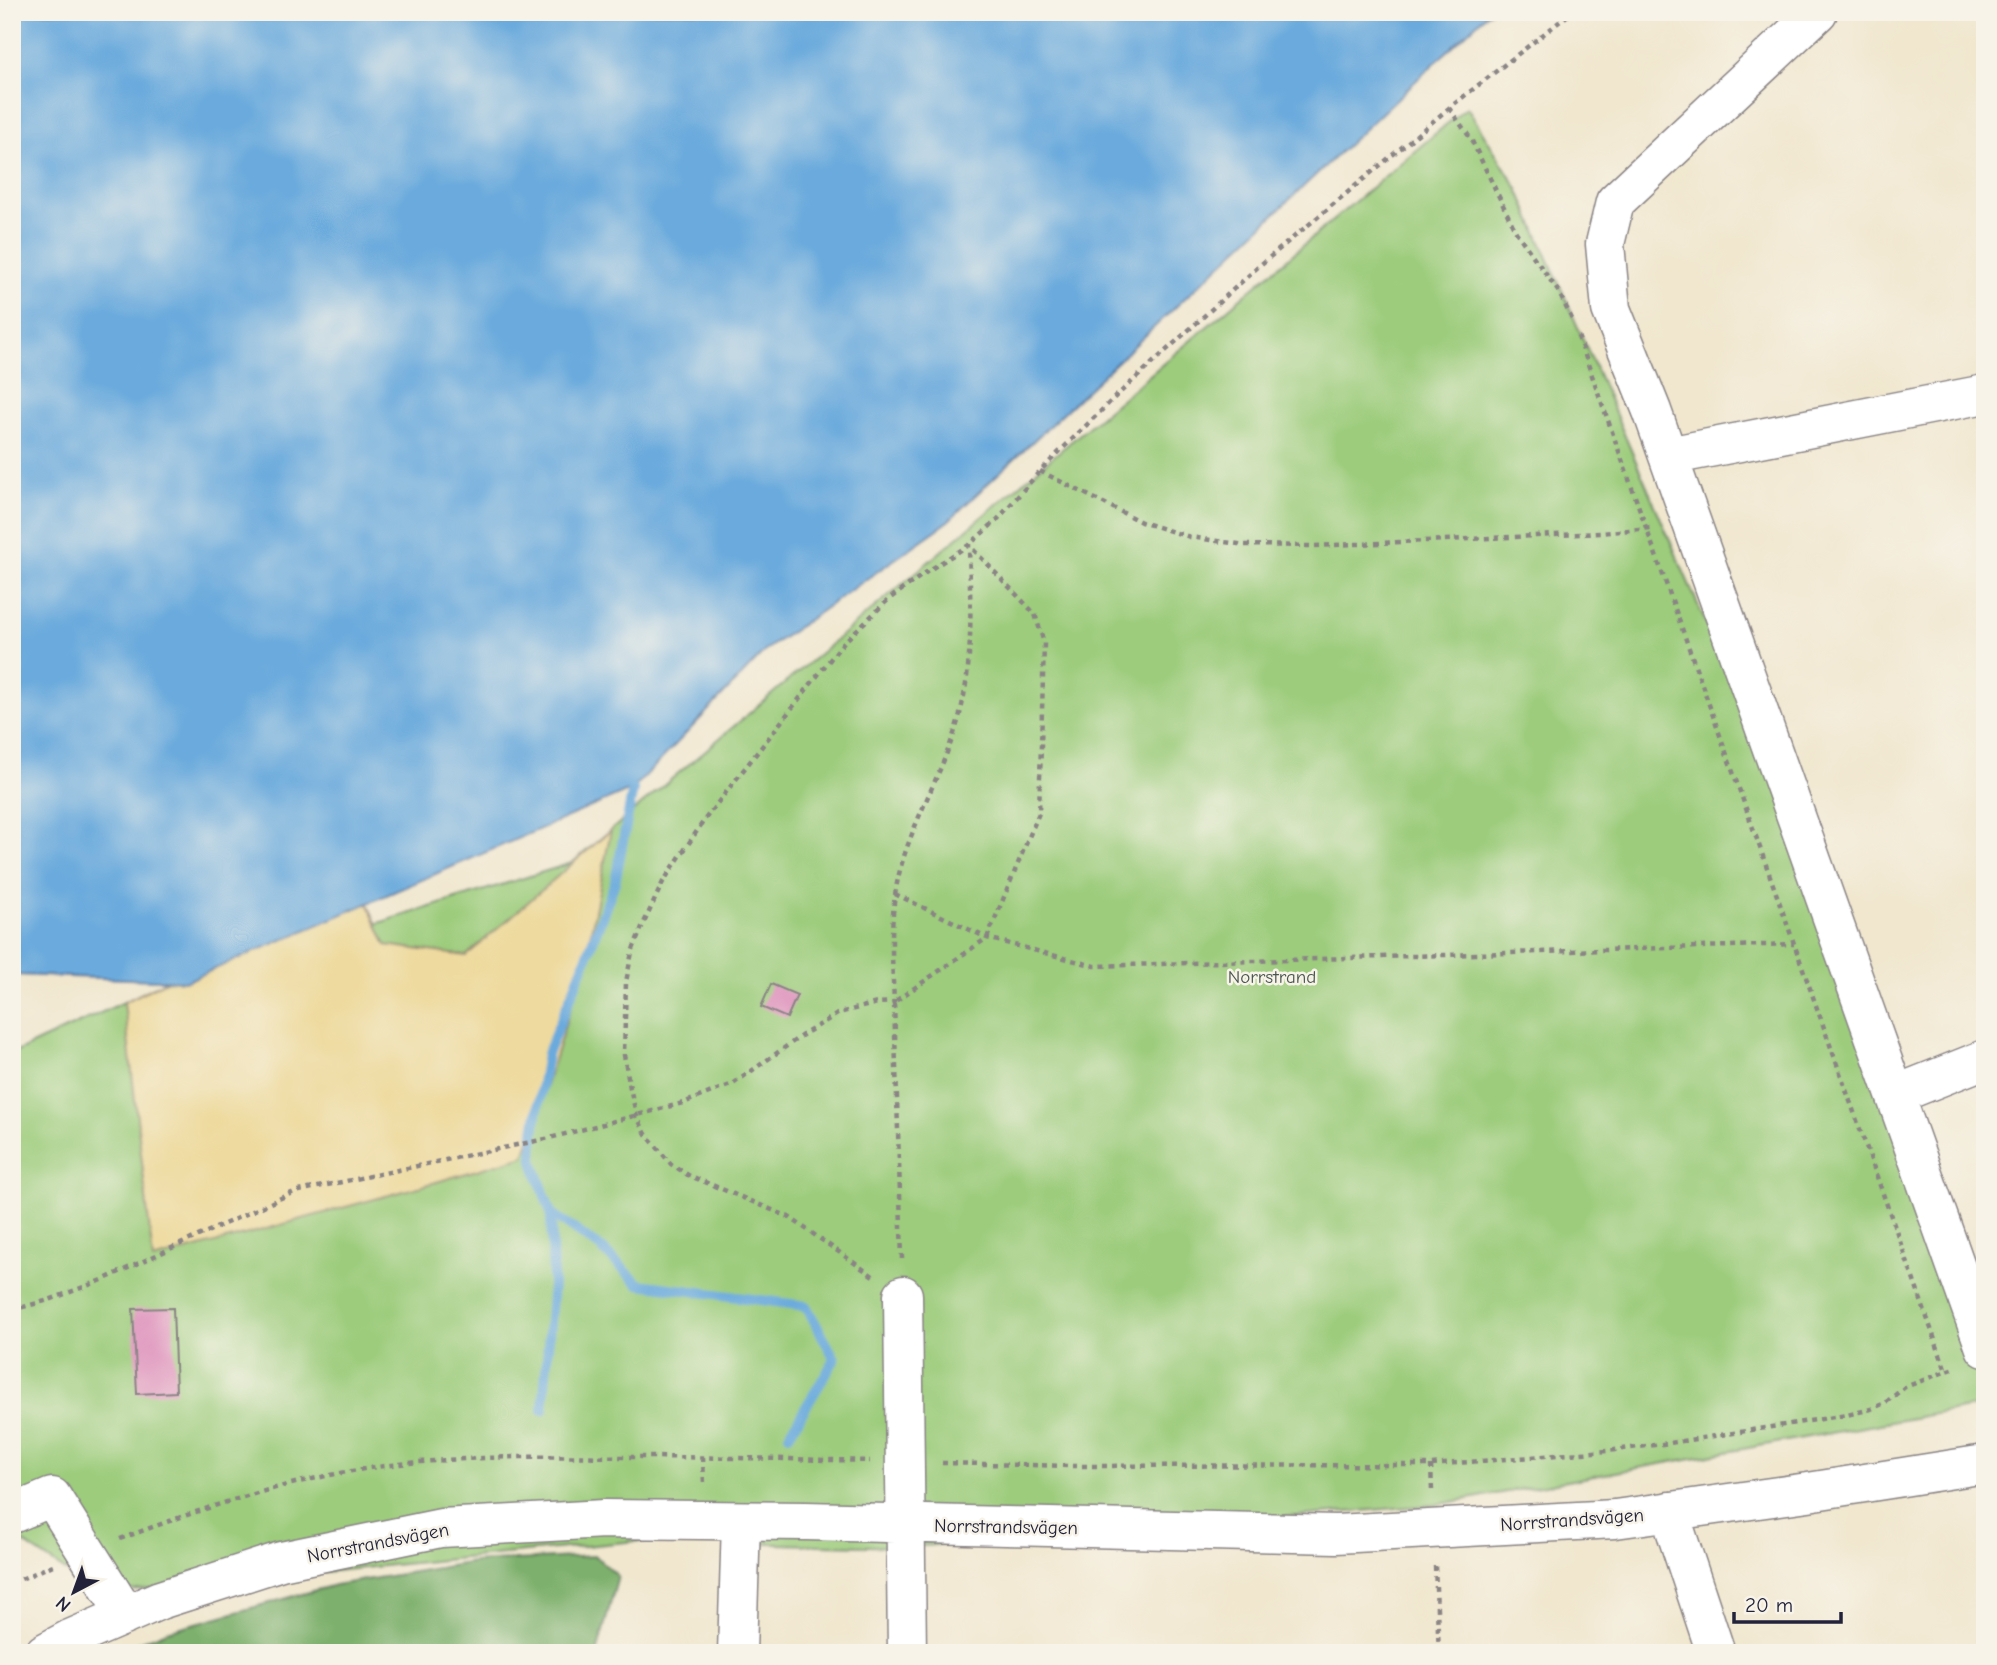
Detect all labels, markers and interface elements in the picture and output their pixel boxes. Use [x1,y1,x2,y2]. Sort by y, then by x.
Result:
park label: Norrstrand [1228,966,1316,988]
street label: Norrstrandsvägen [1499,1504,1645,1536]
street label: Norrstrandsvägen [934,1515,1078,1539]
street label: Norrstrandsvägen [305,1518,451,1568]
north arrow [38,1556,108,1626]
scale bar [1734,1581,1841,1625]
text: N [52,1592,75,1616]
text: 20 m [1745,1593,1793,1617]

